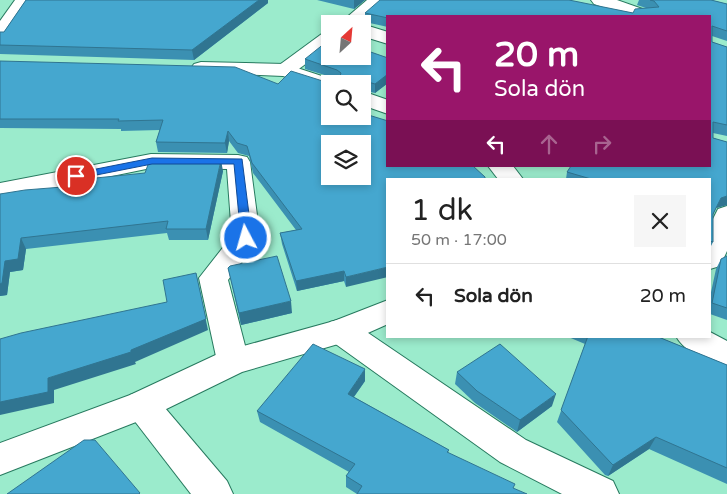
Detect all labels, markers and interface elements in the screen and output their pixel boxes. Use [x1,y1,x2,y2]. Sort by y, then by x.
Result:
north arrow [321,15,371,65]
map controls [321,15,371,185]
text: 20 m [494,34,579,76]
icon: left [411,35,476,100]
button: search [321,75,371,125]
text: Sola dön [494,76,585,102]
icon: left [482,130,510,158]
icon: ahead [535,130,563,158]
icon: right [588,130,616,158]
button: layers [321,135,371,185]
pin [55,155,97,197]
icon: arrive [62,162,90,190]
text: 1 dk [411,192,473,229]
button: close [634,195,686,247]
position arrow [219,211,271,263]
text: 50 m · 17:00 [411,230,507,250]
icon: left [411,282,439,310]
text: Sola dön [454,285,533,307]
text: 20 m [640,285,686,307]

